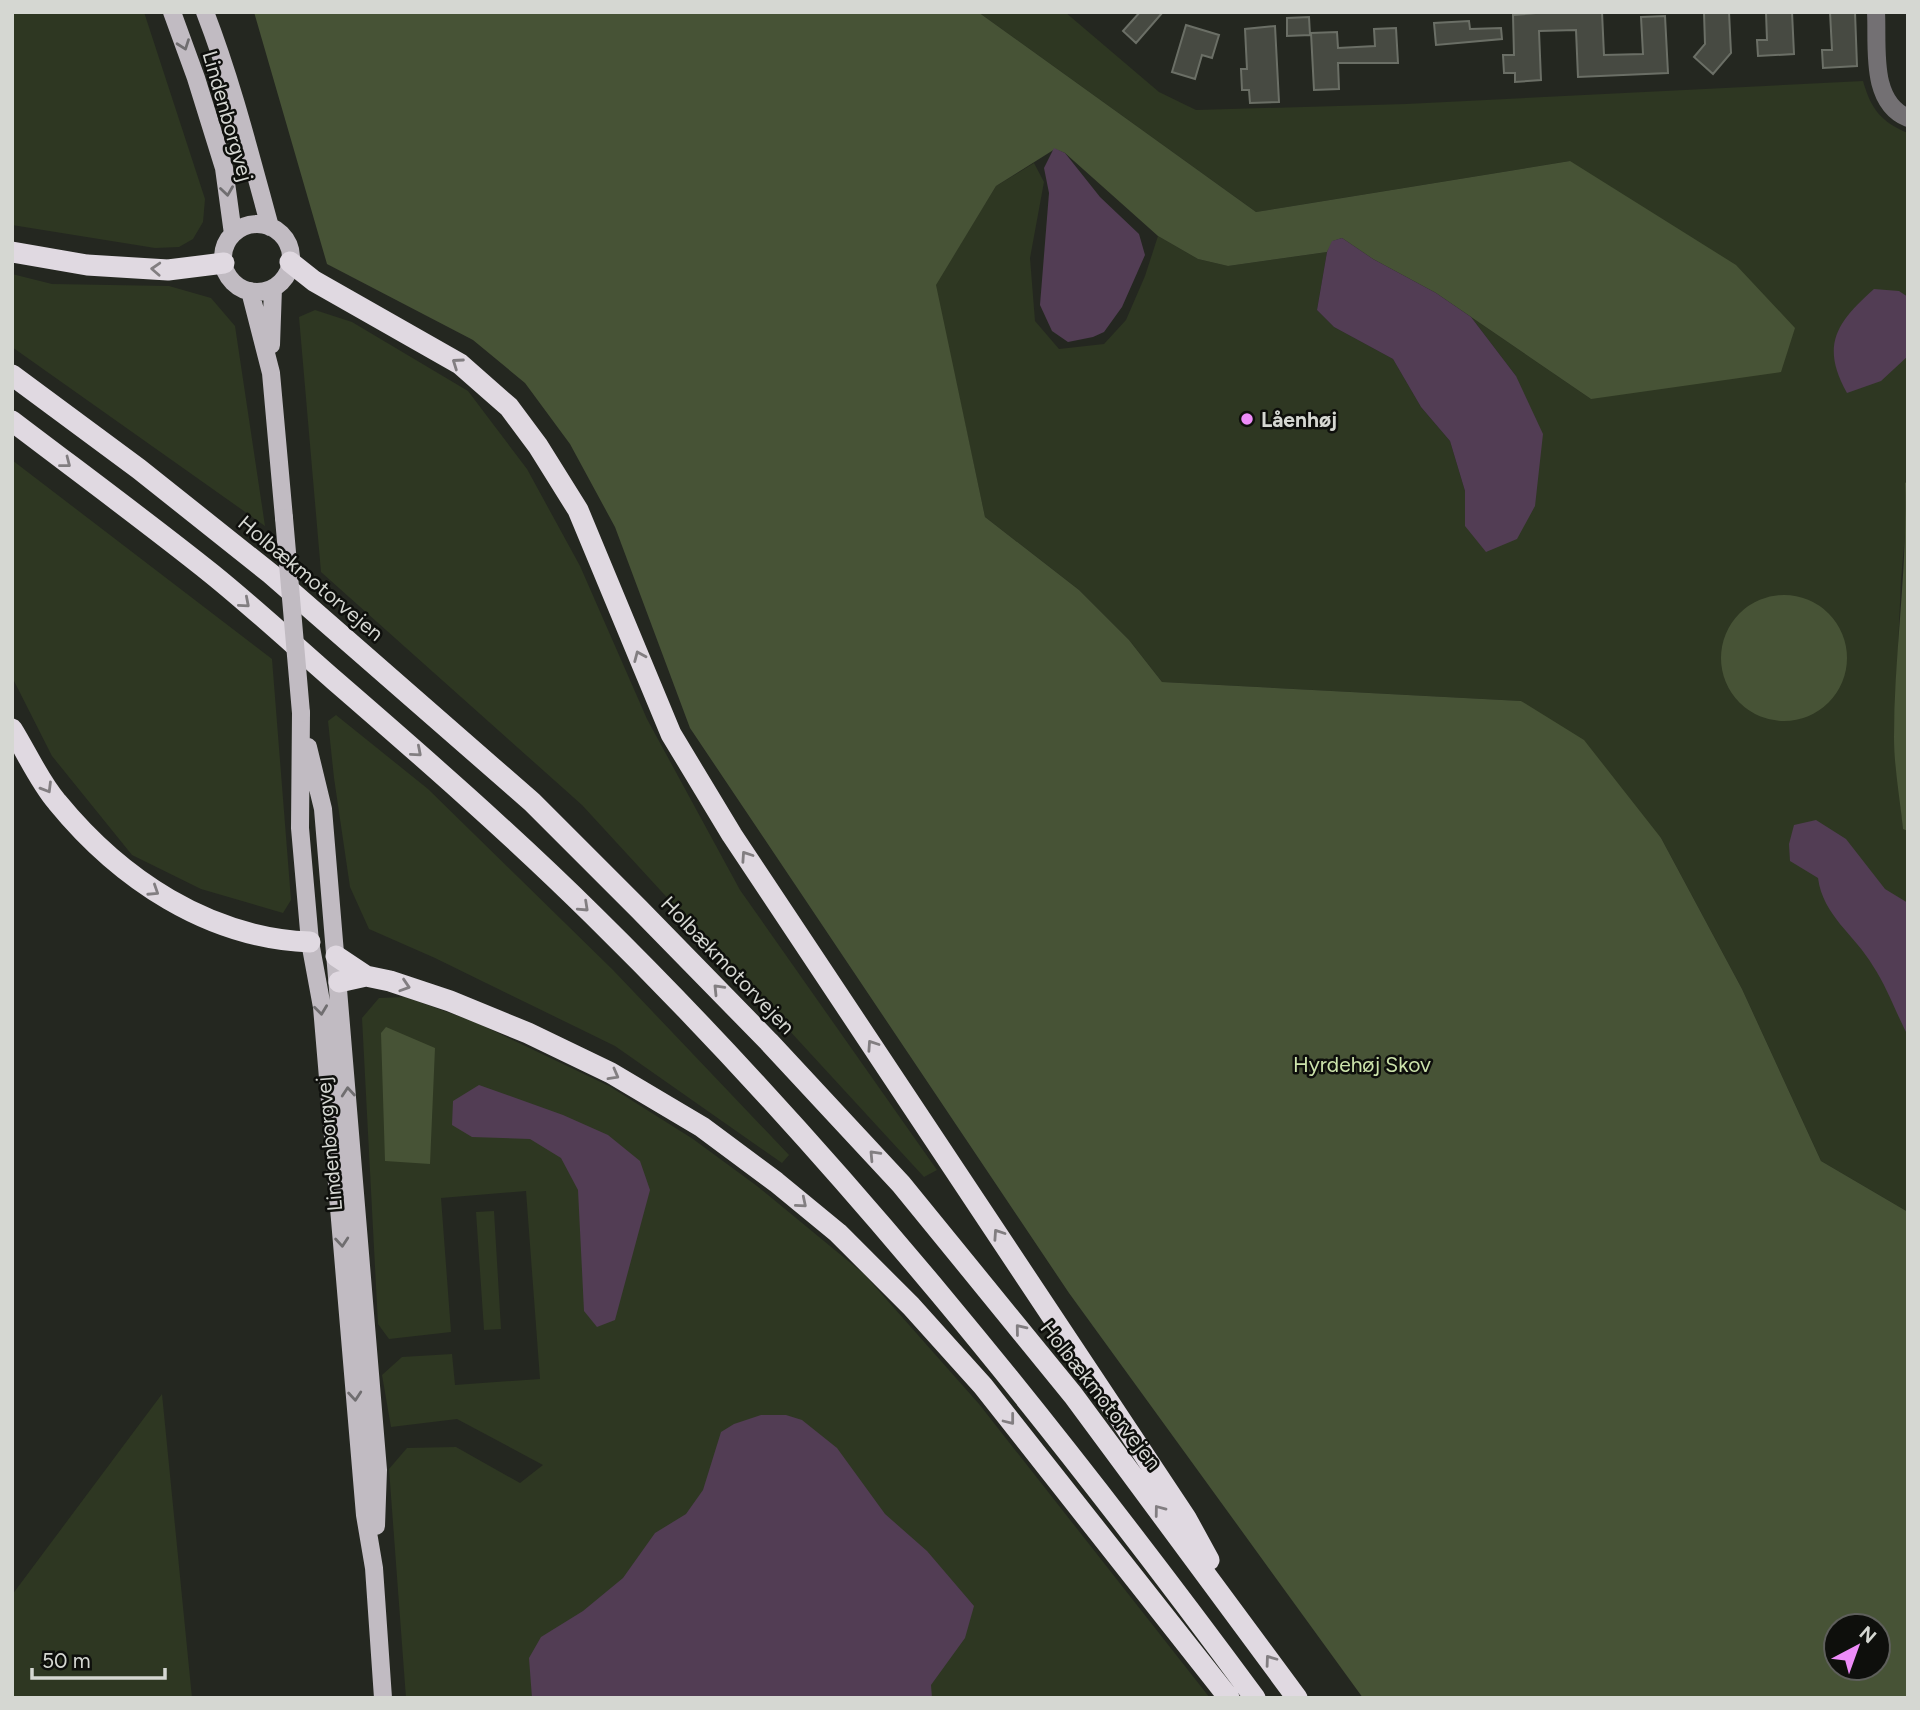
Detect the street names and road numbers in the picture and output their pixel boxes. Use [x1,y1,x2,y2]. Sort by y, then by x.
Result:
street label: Lindenborgvej [197,48,259,184]
street label: Holbækmotorvejen [233,510,389,646]
street label: Holbækmotorvejen [656,891,800,1039]
street label: Lindenborgvej [311,1076,347,1212]
street label: Holbækmotorvejen [1035,1316,1167,1474]

